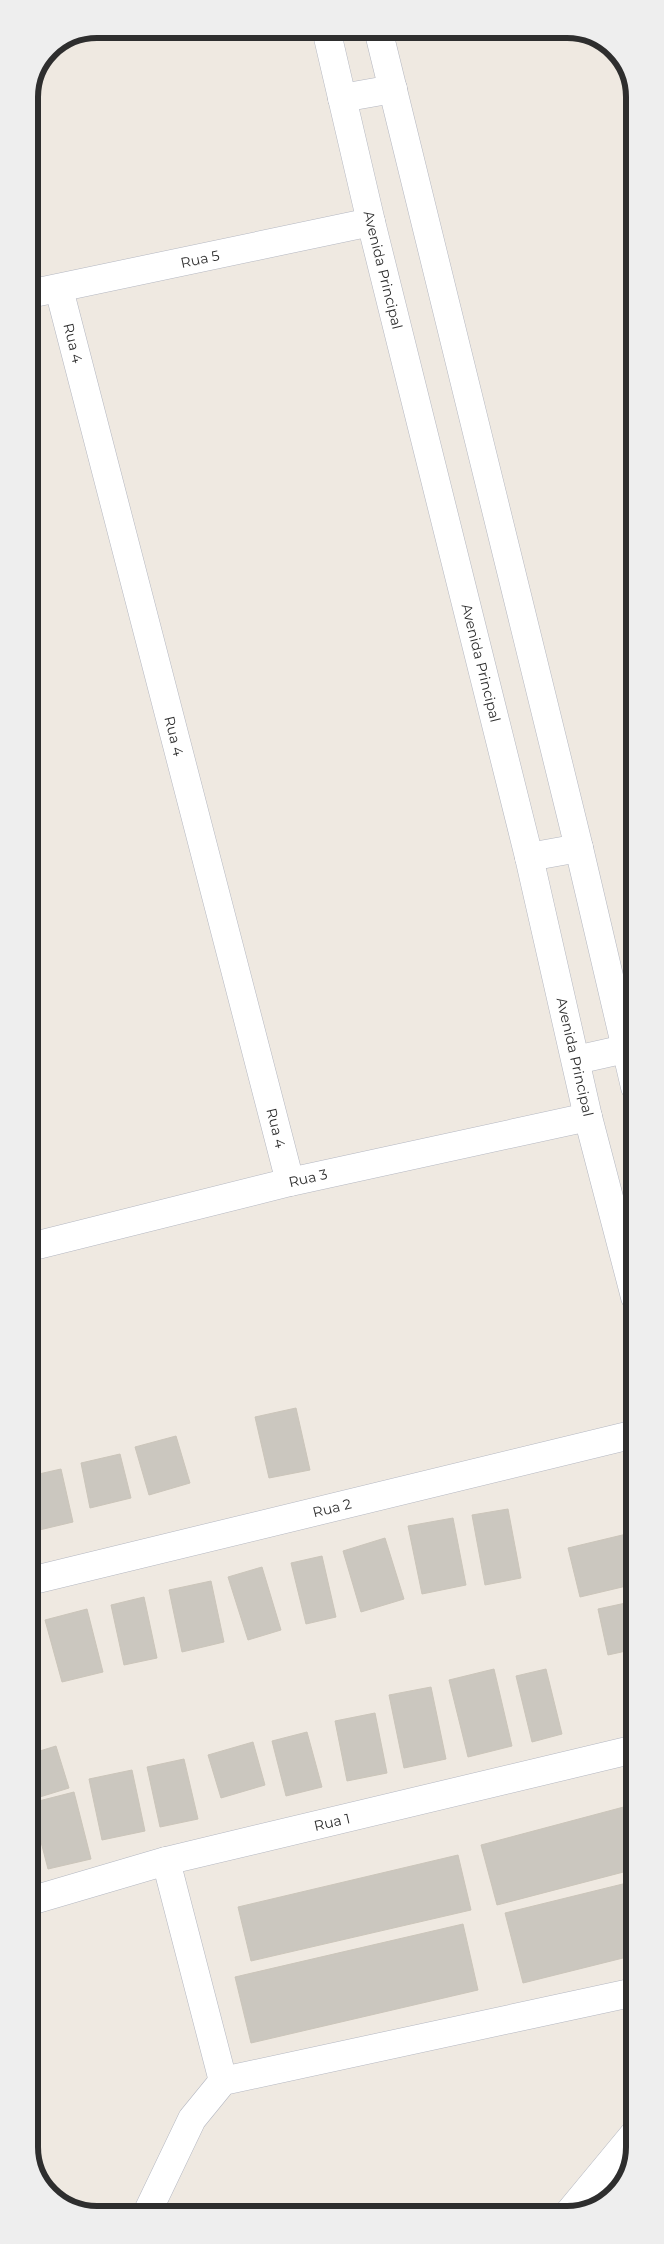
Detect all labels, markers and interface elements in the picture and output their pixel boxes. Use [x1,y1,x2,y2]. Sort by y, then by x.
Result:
street label: Avenida Principal [360,209,406,331]
street label: Rua 5 [179,246,221,272]
street label: Rua 4 [59,321,87,366]
street label: Avenida Principal [458,602,504,724]
street label: Rua 4 [160,714,188,759]
street label: Avenida Principal [553,996,597,1118]
street label: Rua 4 [262,1106,290,1151]
street label: Rua 3 [287,1165,329,1191]
street label: Rua 2 [311,1494,353,1522]
street label: Rua 1 [312,1809,352,1835]

